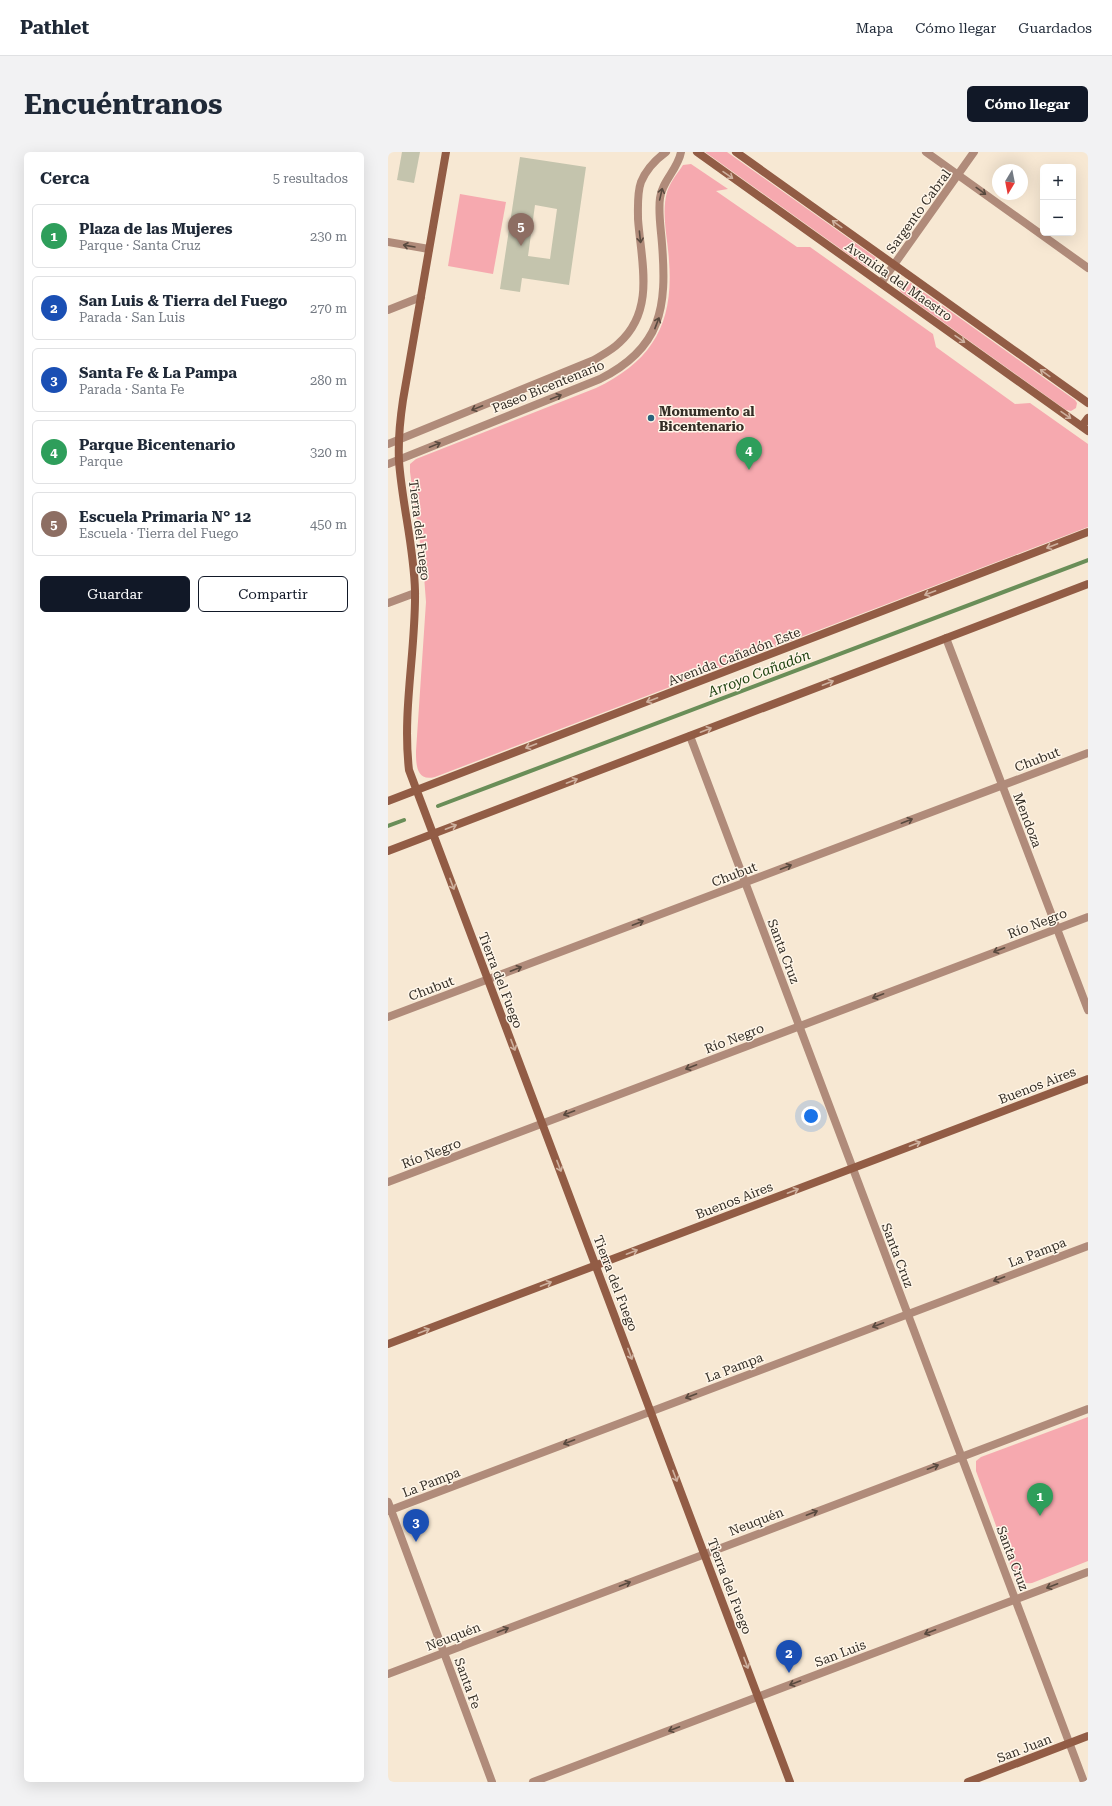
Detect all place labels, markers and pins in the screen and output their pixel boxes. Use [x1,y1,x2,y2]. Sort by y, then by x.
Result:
pin: 5 [508,213,534,246]
place label: Monumento al Bicentenario [659,404,755,434]
marker: Monumento al Bicentenario [646,413,656,423]
pin: 4 [736,437,762,470]
pin: 1 [1027,1483,1053,1516]
pin: 3 [403,1509,429,1542]
pin: 2 [776,1640,802,1673]

